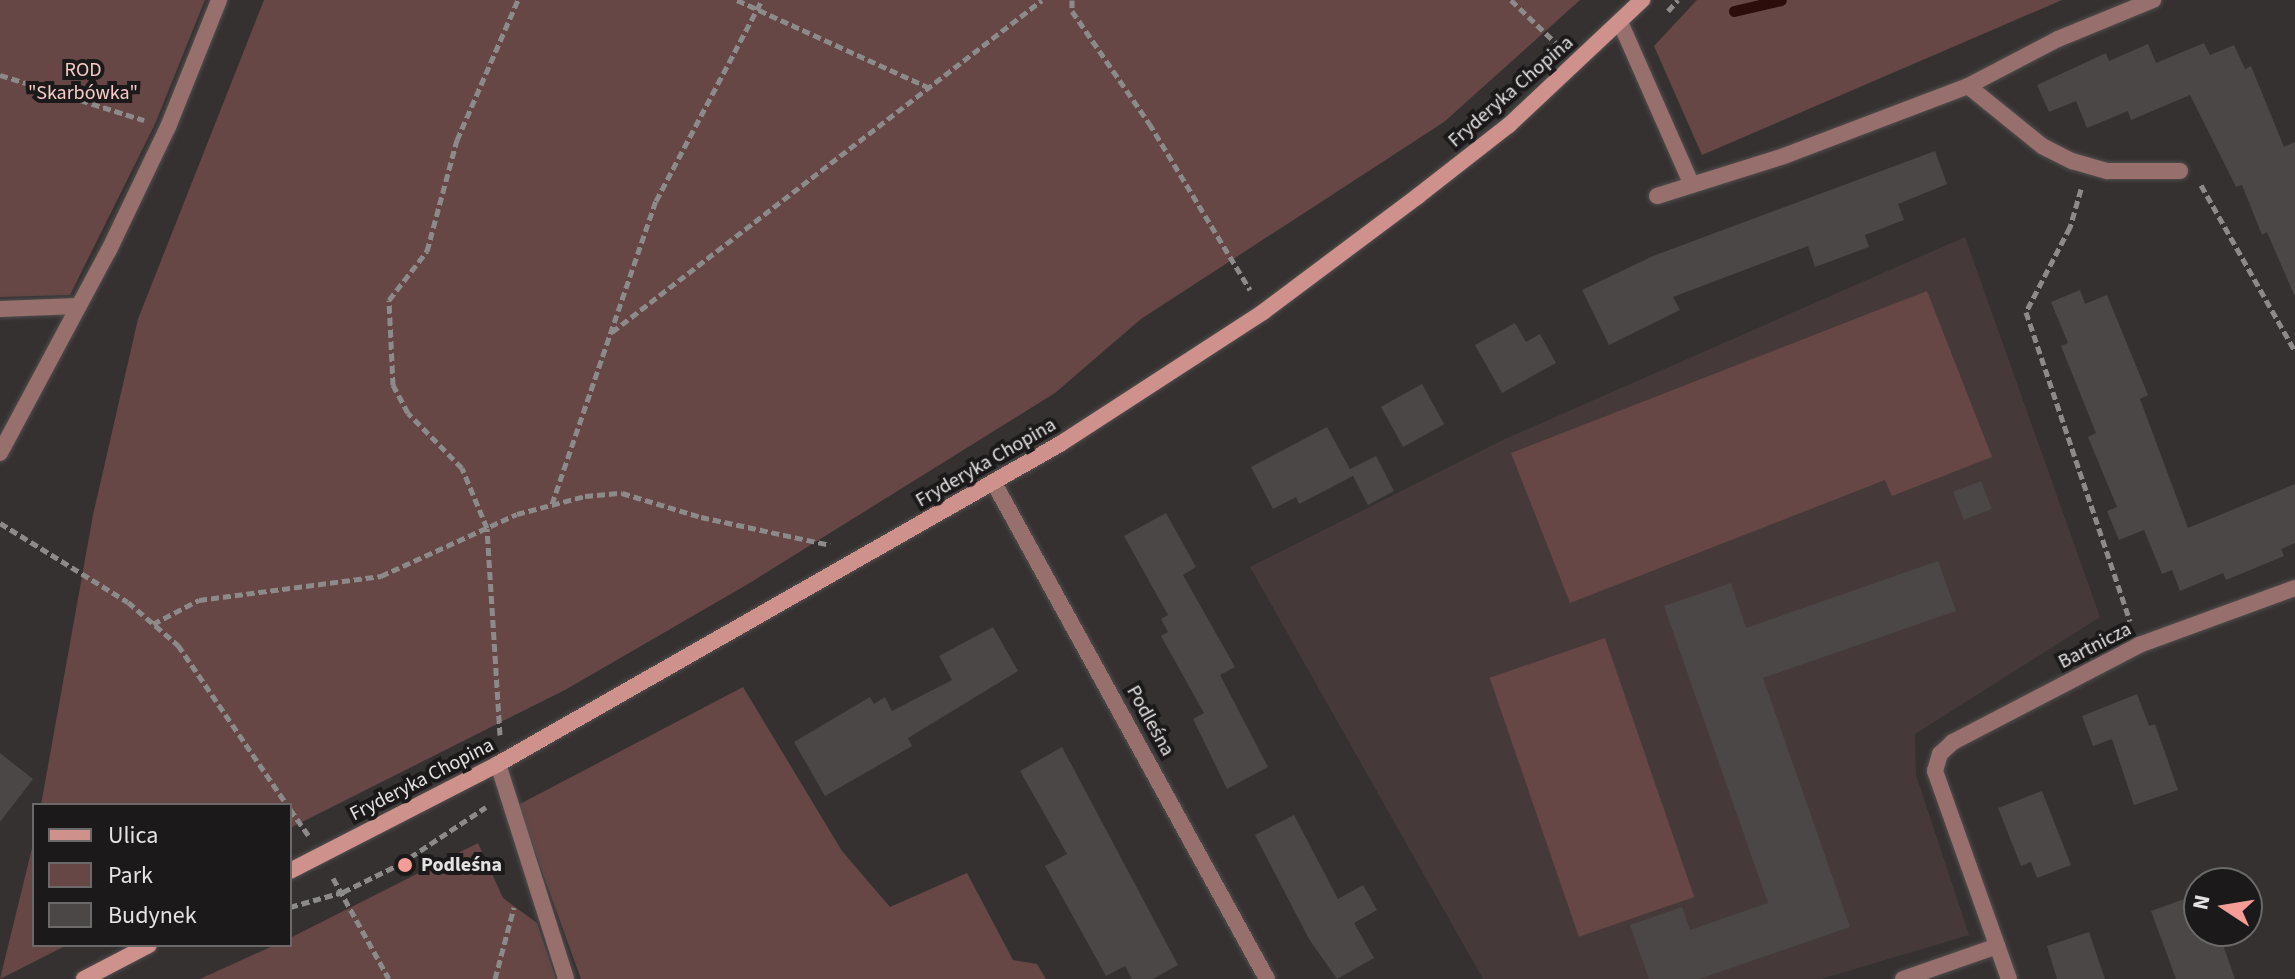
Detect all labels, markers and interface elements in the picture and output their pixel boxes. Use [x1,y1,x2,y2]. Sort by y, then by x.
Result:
street label: Fryderyka Chopina [1444,31,1578,153]
park label: ROD "Skarbówka" [28,59,138,106]
street label: Fryderyka Chopina [912,413,1060,513]
street label: Bartnicza [2055,617,2135,675]
street label: Podleśna [1121,681,1179,761]
street label: Fryderyka Chopina [346,733,498,827]
legend [32,803,292,947]
text: Ulica [108,818,158,853]
place label: Podleśna [421,853,502,877]
marker: Podleśna [396,856,414,874]
text: Park [108,858,153,893]
north arrow [2183,867,2263,947]
text: N [2184,892,2219,913]
text: Budynek [108,898,197,933]

